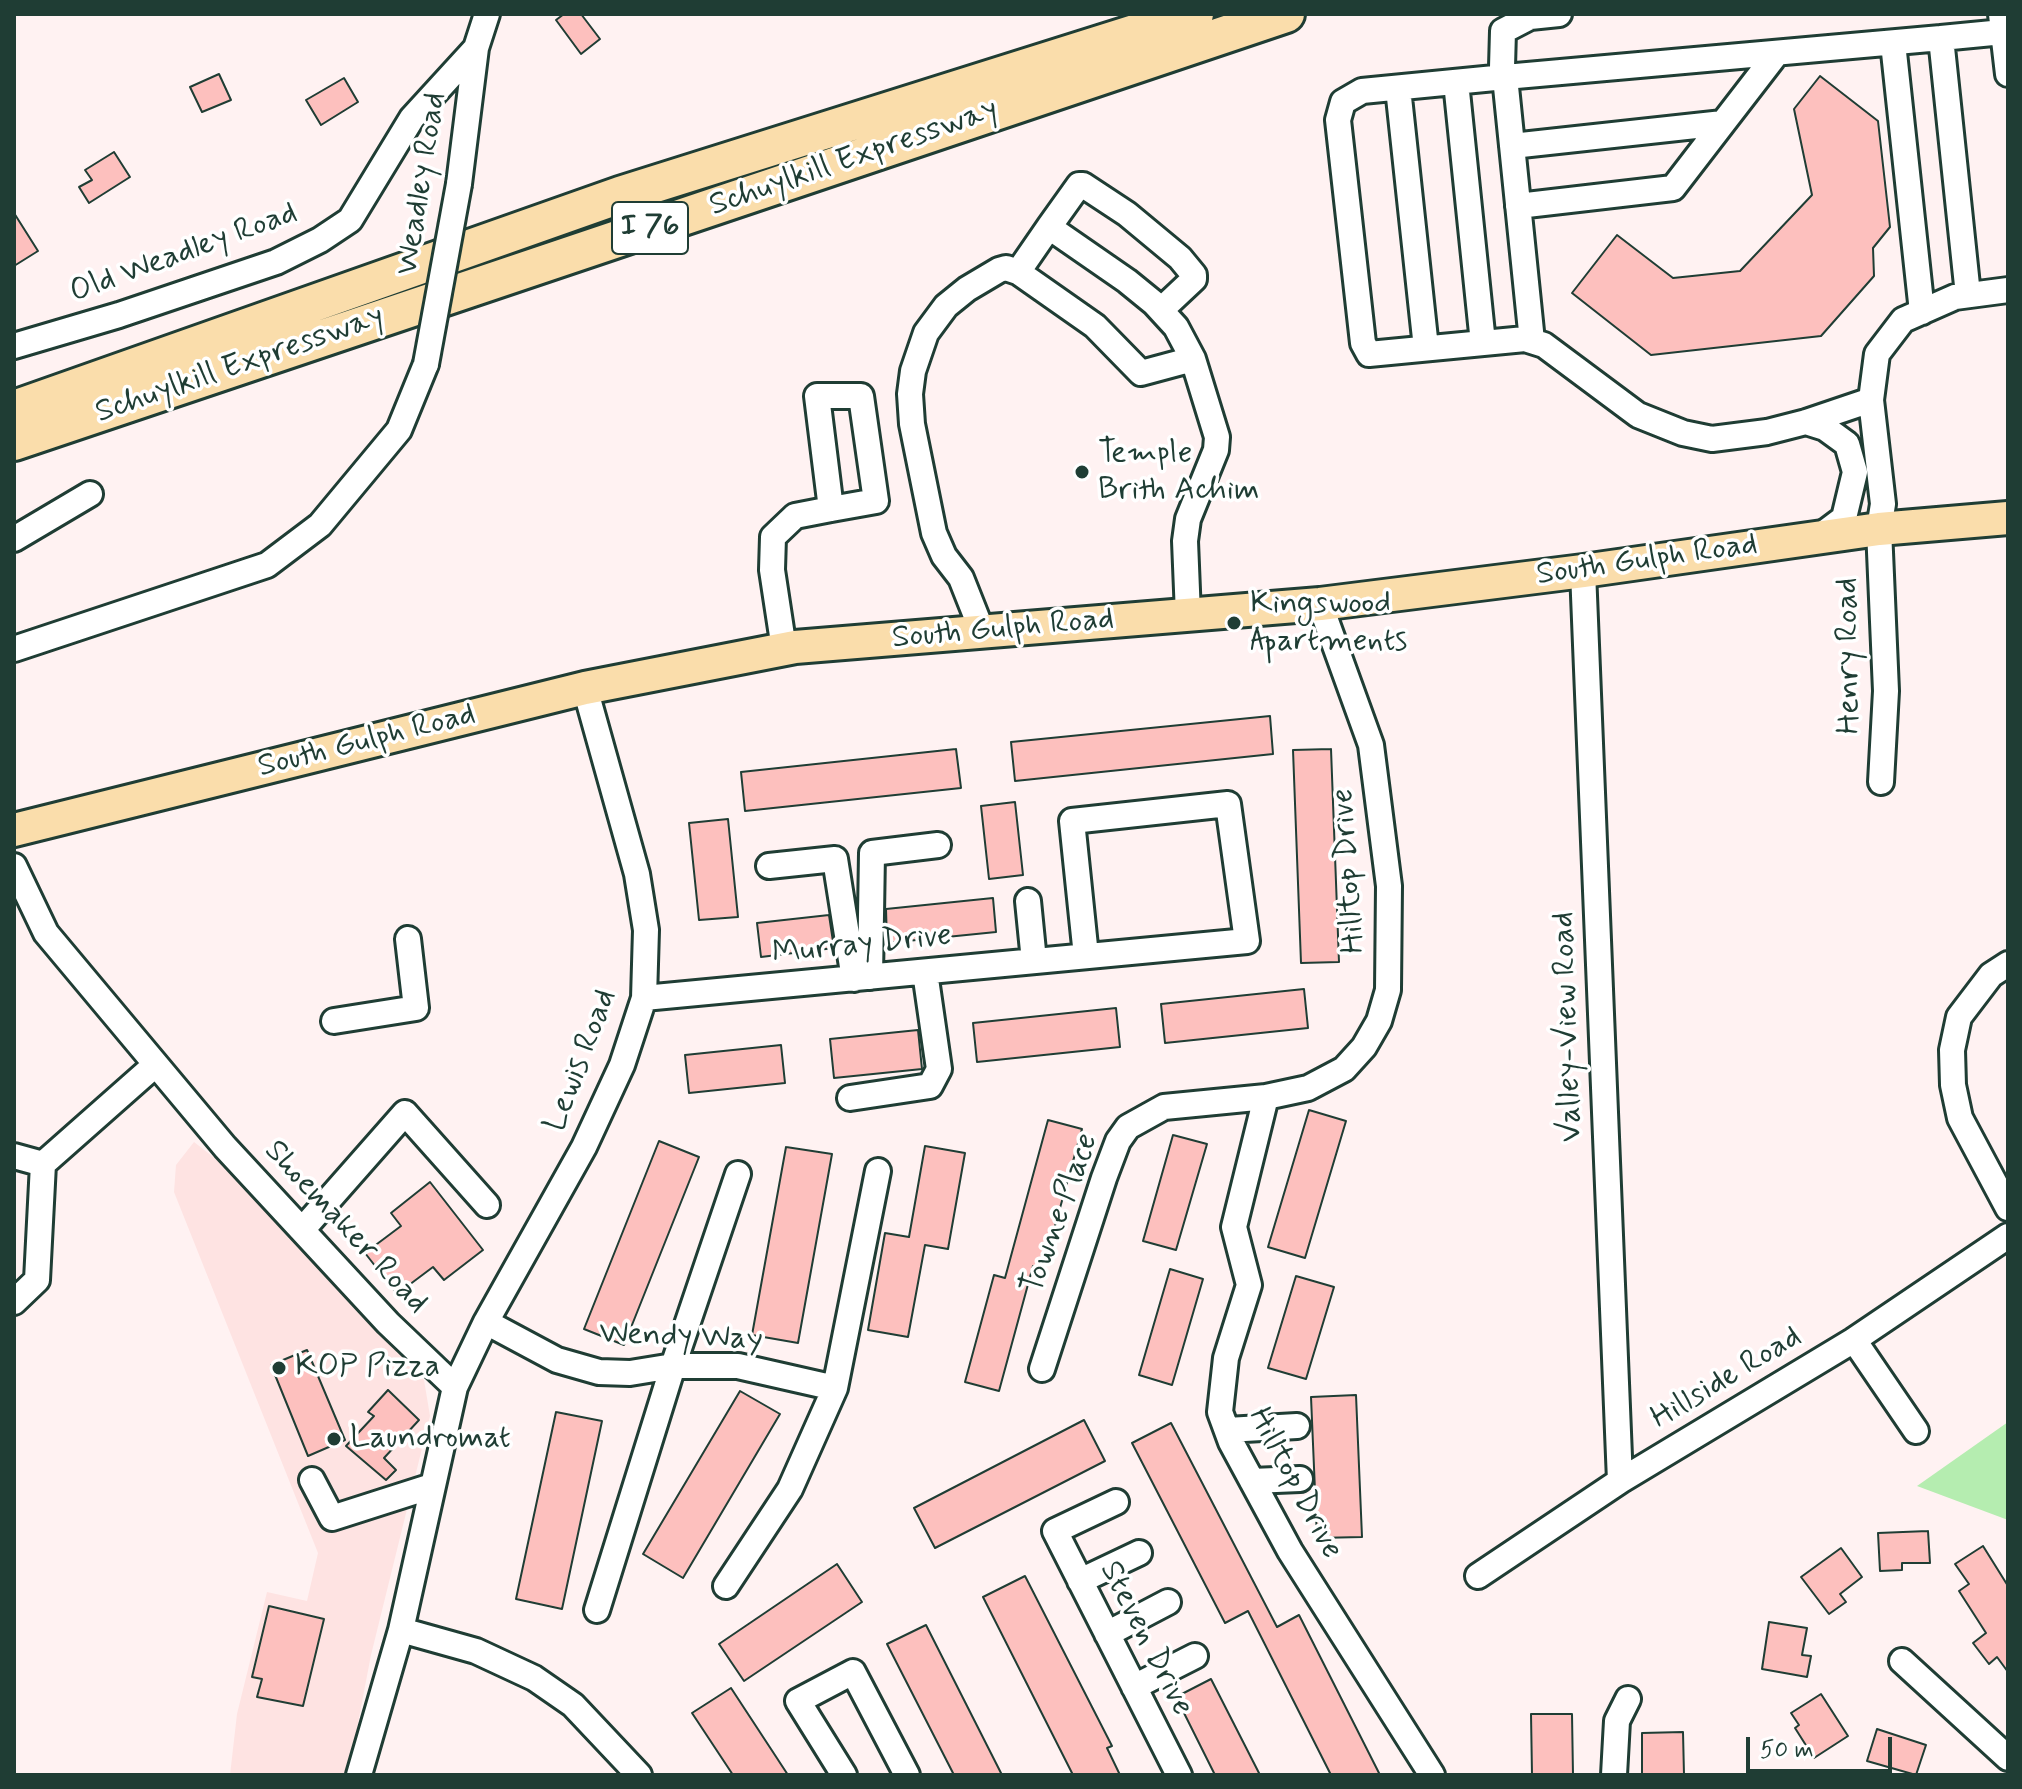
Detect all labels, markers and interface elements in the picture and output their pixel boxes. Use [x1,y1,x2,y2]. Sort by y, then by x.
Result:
street label: Weadley Road [390,90,456,278]
street label: Schuylkill Expressway [705,92,1003,226]
street label: Old Weadley Road [65,195,303,313]
road number: I 76 [612,202,688,254]
street label: Schuylkill Expressway [91,299,389,433]
place label: Temple Brith Achim [1098,435,1259,510]
marker: Temple Brith Achim [1073,463,1091,481]
street label: South Gulph Road [1534,526,1760,596]
street label: Henry Road [1829,577,1871,735]
place label: Kingswood Apartments [1250,586,1407,661]
street label: South Gulph Road [890,601,1116,659]
marker: Kingswood Apartments [1225,614,1243,632]
street label: South Gulph Road [254,696,480,788]
street label: Hilltop Drive [1325,787,1375,955]
street label: Valley-View Road [1546,911,1592,1143]
street label: Murray Drive [770,917,954,975]
street label: Lewis Road [537,985,627,1137]
street label: Towne Place [1014,1128,1108,1300]
street label: Shoemaker Road [255,1133,435,1323]
street label: Wendy Way [599,1316,763,1360]
street label: Hillside Road [1645,1319,1809,1439]
place label: KOP Pizza [295,1349,440,1387]
marker: KOP Pizza [270,1359,288,1377]
street label: Hilltop Drive [1238,1402,1350,1566]
place label: Laundromat [350,1420,511,1458]
marker: Laundromat [325,1430,343,1448]
street label: Steven Drive [1090,1555,1200,1723]
scale bar [1750,1721,1896,1771]
text: 50 m [1760,1735,1814,1766]

